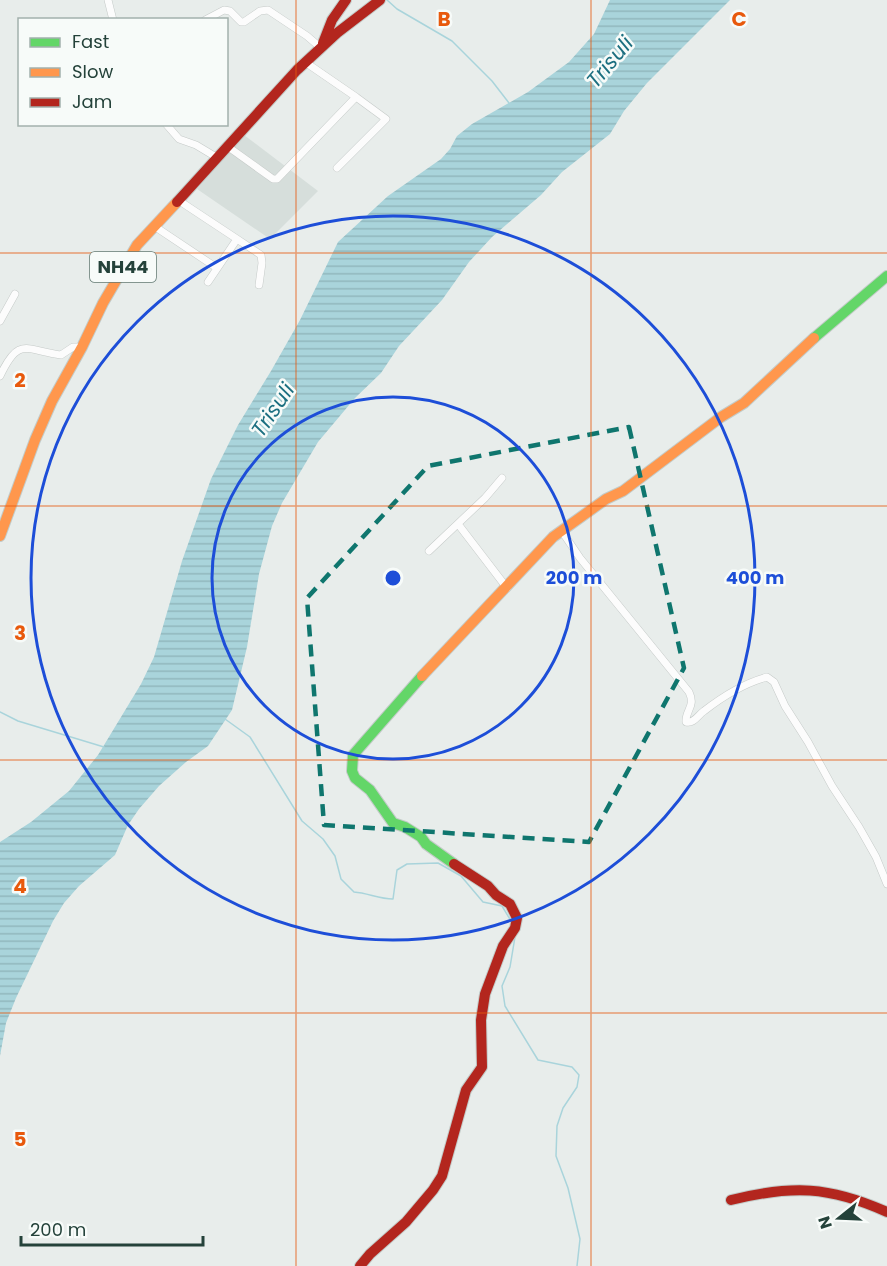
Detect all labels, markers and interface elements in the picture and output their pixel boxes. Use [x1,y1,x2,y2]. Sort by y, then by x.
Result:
text: B [437,5,451,33]
text: C [731,5,747,33]
legend [18,18,228,126]
text: Fast [72,29,109,54]
water label: Trisuli [580,29,640,94]
text: Slow [72,59,114,84]
text: Jam [72,89,112,114]
road number: NH44 [90,252,156,282]
text: 2 [14,366,26,394]
water label: Trisuli [244,376,302,442]
text: 200 m [546,565,602,590]
text: 400 m [726,565,784,590]
centre of rings [383,568,403,588]
text: 3 [14,619,26,647]
text: 4 [13,872,27,900]
text: 5 [14,1125,27,1153]
north arrow [809,1188,869,1248]
scale bar [21,1209,202,1247]
text: N [812,1213,838,1232]
text: 200 m [30,1217,86,1242]

